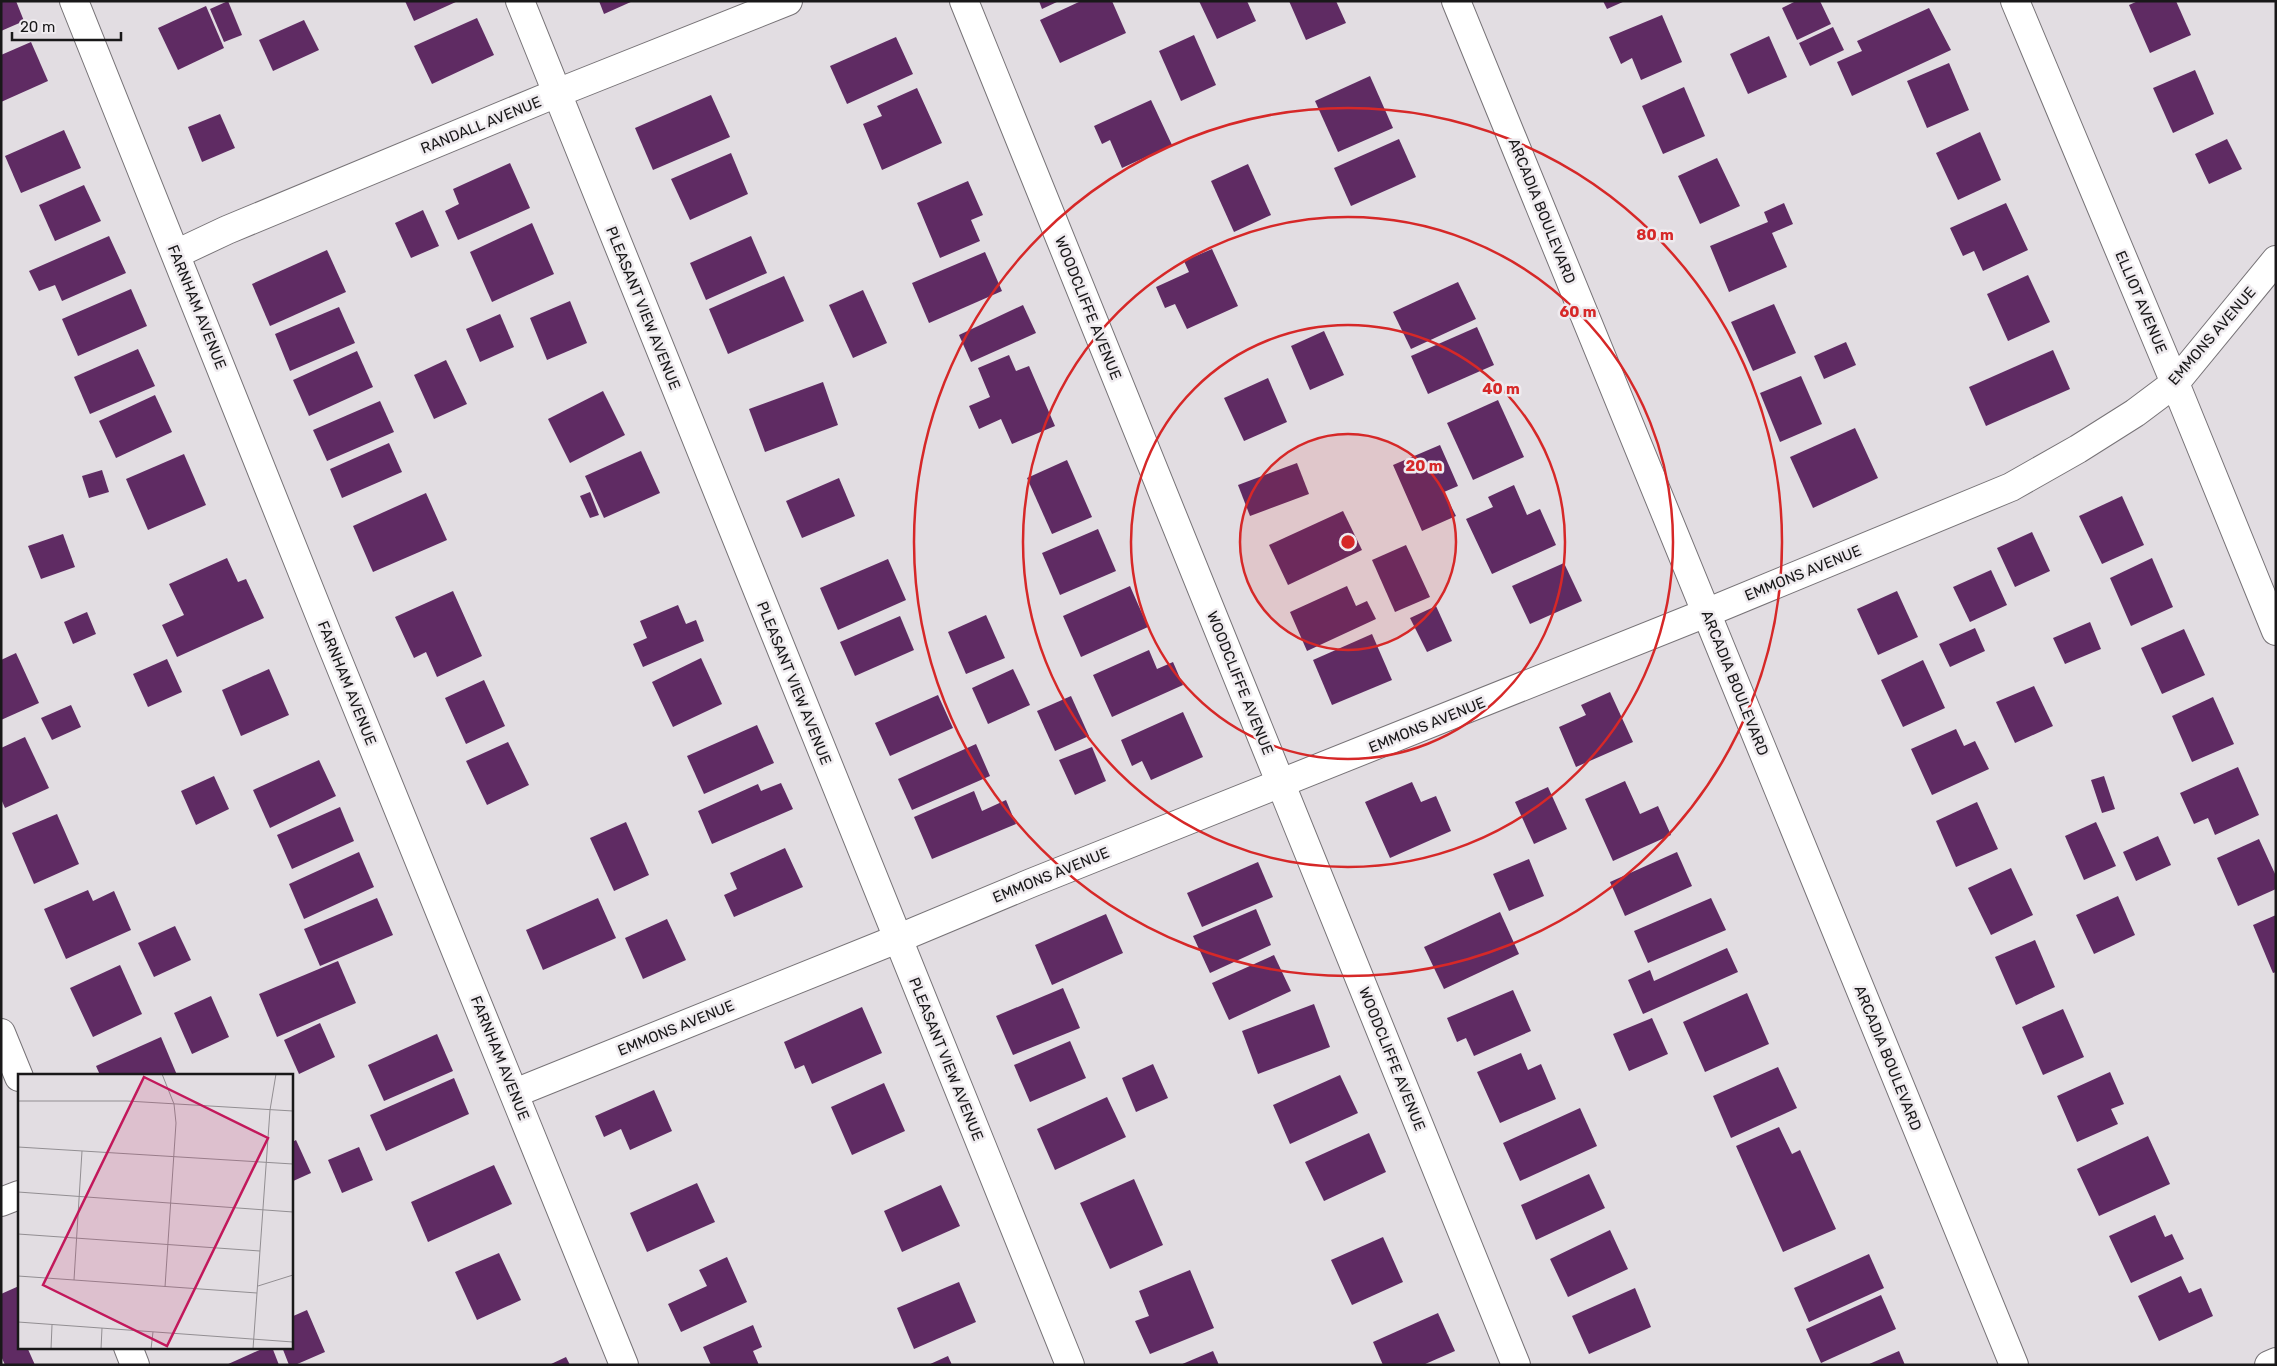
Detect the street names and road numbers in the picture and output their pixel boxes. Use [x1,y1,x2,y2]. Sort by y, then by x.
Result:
street label: RANDALL AVENUE [418,93,544,157]
street label: ARCADIA BOULEVARD [1505,136,1579,286]
street label: PLEASANT VIEW AVENUE [602,224,684,392]
street label: WOODCLIFFE AVENUE [1051,234,1125,382]
street label: FARNHAM AVENUE [164,242,230,372]
street label: ELLIOT AVENUE [2111,248,2171,356]
street label: EMMONS AVENUE [2164,283,2260,389]
street label: EMMONS AVENUE [1742,541,1864,605]
street label: PLEASANT VIEW AVENUE [753,599,835,767]
street label: ARCADIA BOULEVARD [1698,608,1772,758]
street label: WOODCLIFFE AVENUE [1203,609,1277,757]
street label: FARNHAM AVENUE [314,618,380,748]
street label: EMMONS AVENUE [1366,693,1488,757]
street label: EMMONS AVENUE [990,843,1112,907]
street label: PLEASANT VIEW AVENUE [905,975,987,1143]
street label: ARCADIA BOULEVARD [1851,983,1925,1133]
street label: WOODCLIFFE AVENUE [1355,985,1429,1133]
street label: FARNHAM AVENUE [467,993,533,1123]
street label: EMMONS AVENUE [615,996,737,1060]

